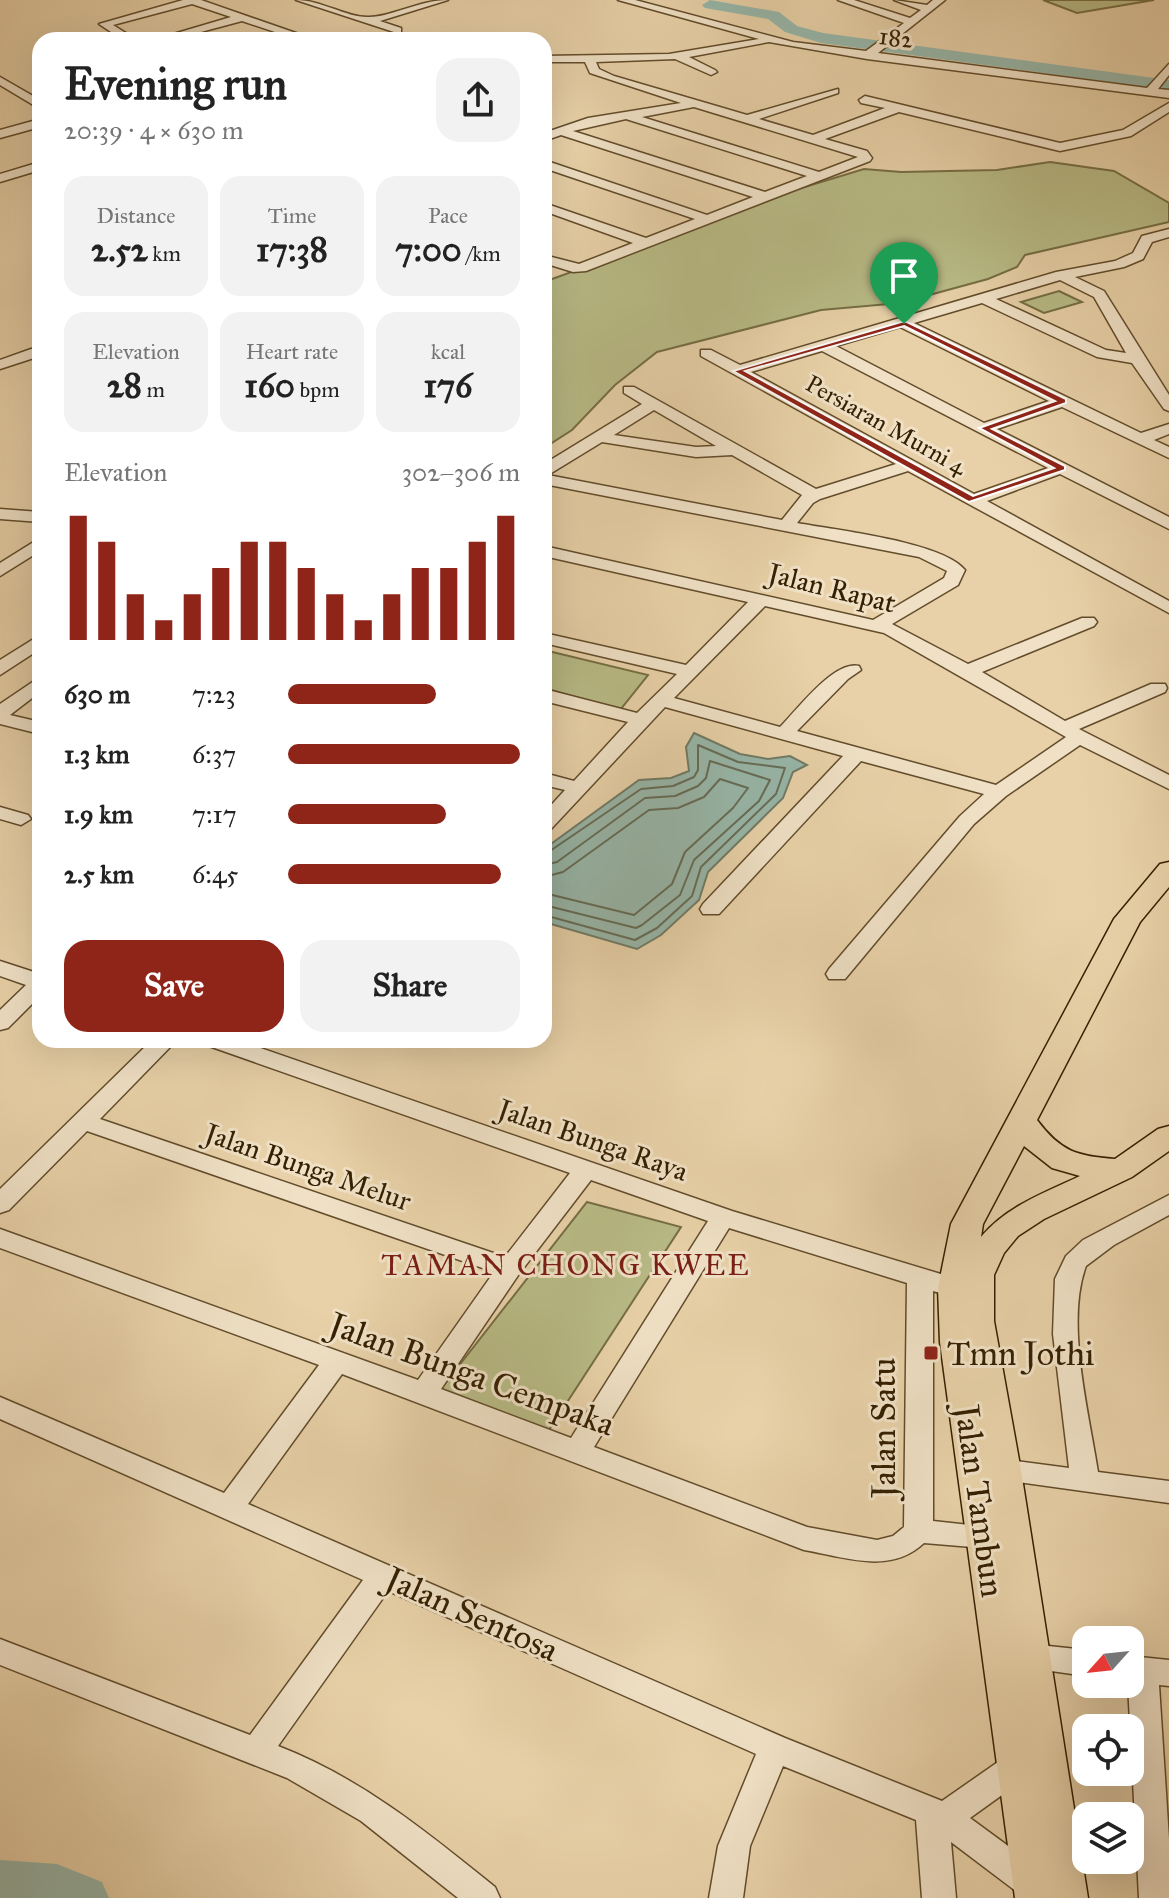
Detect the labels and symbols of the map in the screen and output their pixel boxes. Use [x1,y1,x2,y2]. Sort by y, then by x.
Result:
street label: 182 [877,21,915,55]
pin [870,242,938,324]
street label: Persiaran Murni 4 [800,368,972,482]
street label: Jalan Rapat [762,555,900,621]
street label: Jalan Bunga Raya [491,1090,693,1189]
street label: Jalan Bunga Melur [198,1114,416,1219]
district label: TAMAN CHONG KWEE [381,1247,751,1283]
street label: Jalan Bunga Cempaka [320,1302,621,1446]
place label: Tmn Jothi [947,1333,1094,1375]
marker: Tmn Jothi [922,1344,940,1362]
street label: Jalan Satu [863,1358,905,1502]
street label: Jalan Tambun [945,1398,1014,1600]
street label: Jalan Sentosa [375,1556,565,1671]
north arrow [1072,1626,1144,1698]

